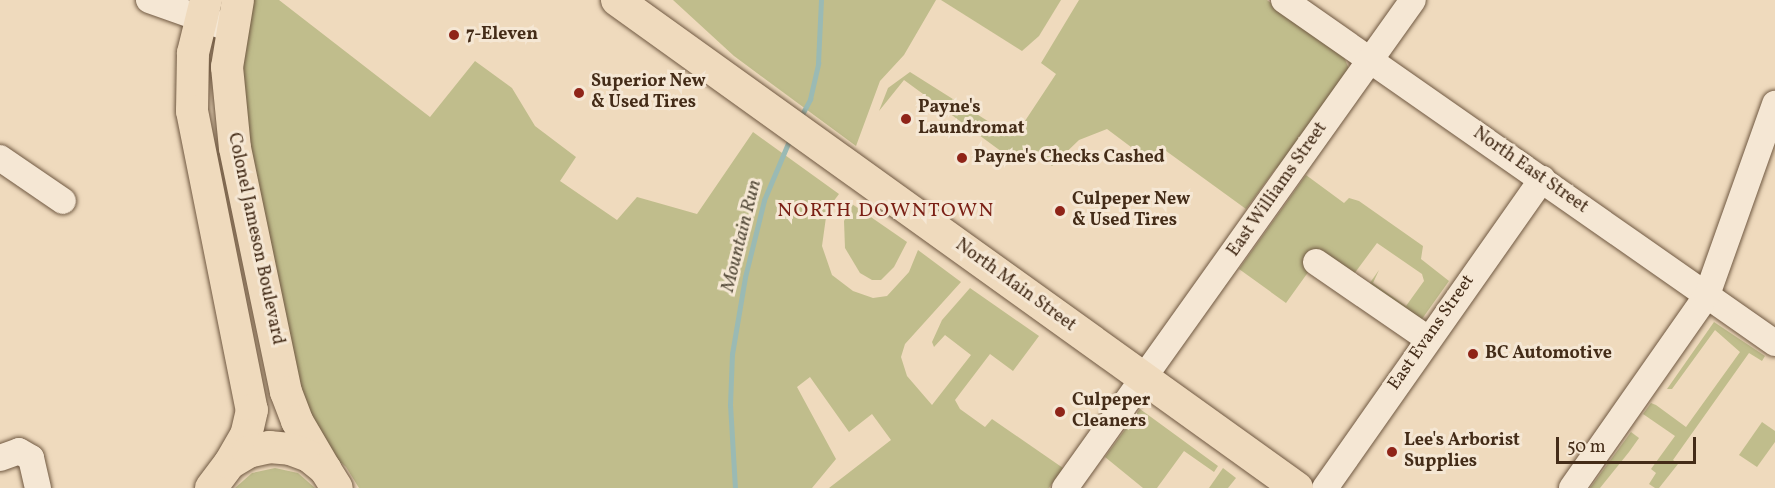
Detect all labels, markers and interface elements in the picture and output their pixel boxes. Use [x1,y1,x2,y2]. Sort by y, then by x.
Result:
place label: 7-Eleven [466,24,538,46]
marker: 7-Eleven [447,28,461,42]
place label: Superior New & Used Tires [591,72,706,115]
marker: Superior New & Used Tires [572,86,586,100]
place label: Payne's Laundromat [918,98,1025,140]
marker: Payne's Laundromat [899,112,913,126]
street label: East Williams Street [1223,118,1333,262]
street label: North East Street [1468,123,1592,219]
street label: Colonel Jameson Boulevard [222,131,288,347]
place label: Payne's Checks Cashed [974,147,1165,169]
marker: Payne's Checks Cashed [955,151,969,165]
water label: Mountain Run [716,177,768,295]
place label: Culpeper New & Used Tires [1072,190,1190,232]
district label: NORTH DOWNTOWN [777,199,995,223]
marker: Culpeper New & Used Tires [1053,204,1067,218]
street label: North Main Street [950,235,1080,337]
street label: East Evans Street [1384,271,1480,395]
place label: BC Automotive [1485,343,1612,365]
marker: BC Automotive [1466,347,1480,361]
place label: Culpeper Cleaners [1072,391,1150,434]
marker: Culpeper Cleaners [1053,405,1067,419]
scale bar [1559,425,1698,463]
place label: Lee's Arborist Supplies [1404,431,1520,474]
text: 50 m [1567,435,1606,460]
marker: Lee's Arborist Supplies [1385,445,1399,459]

